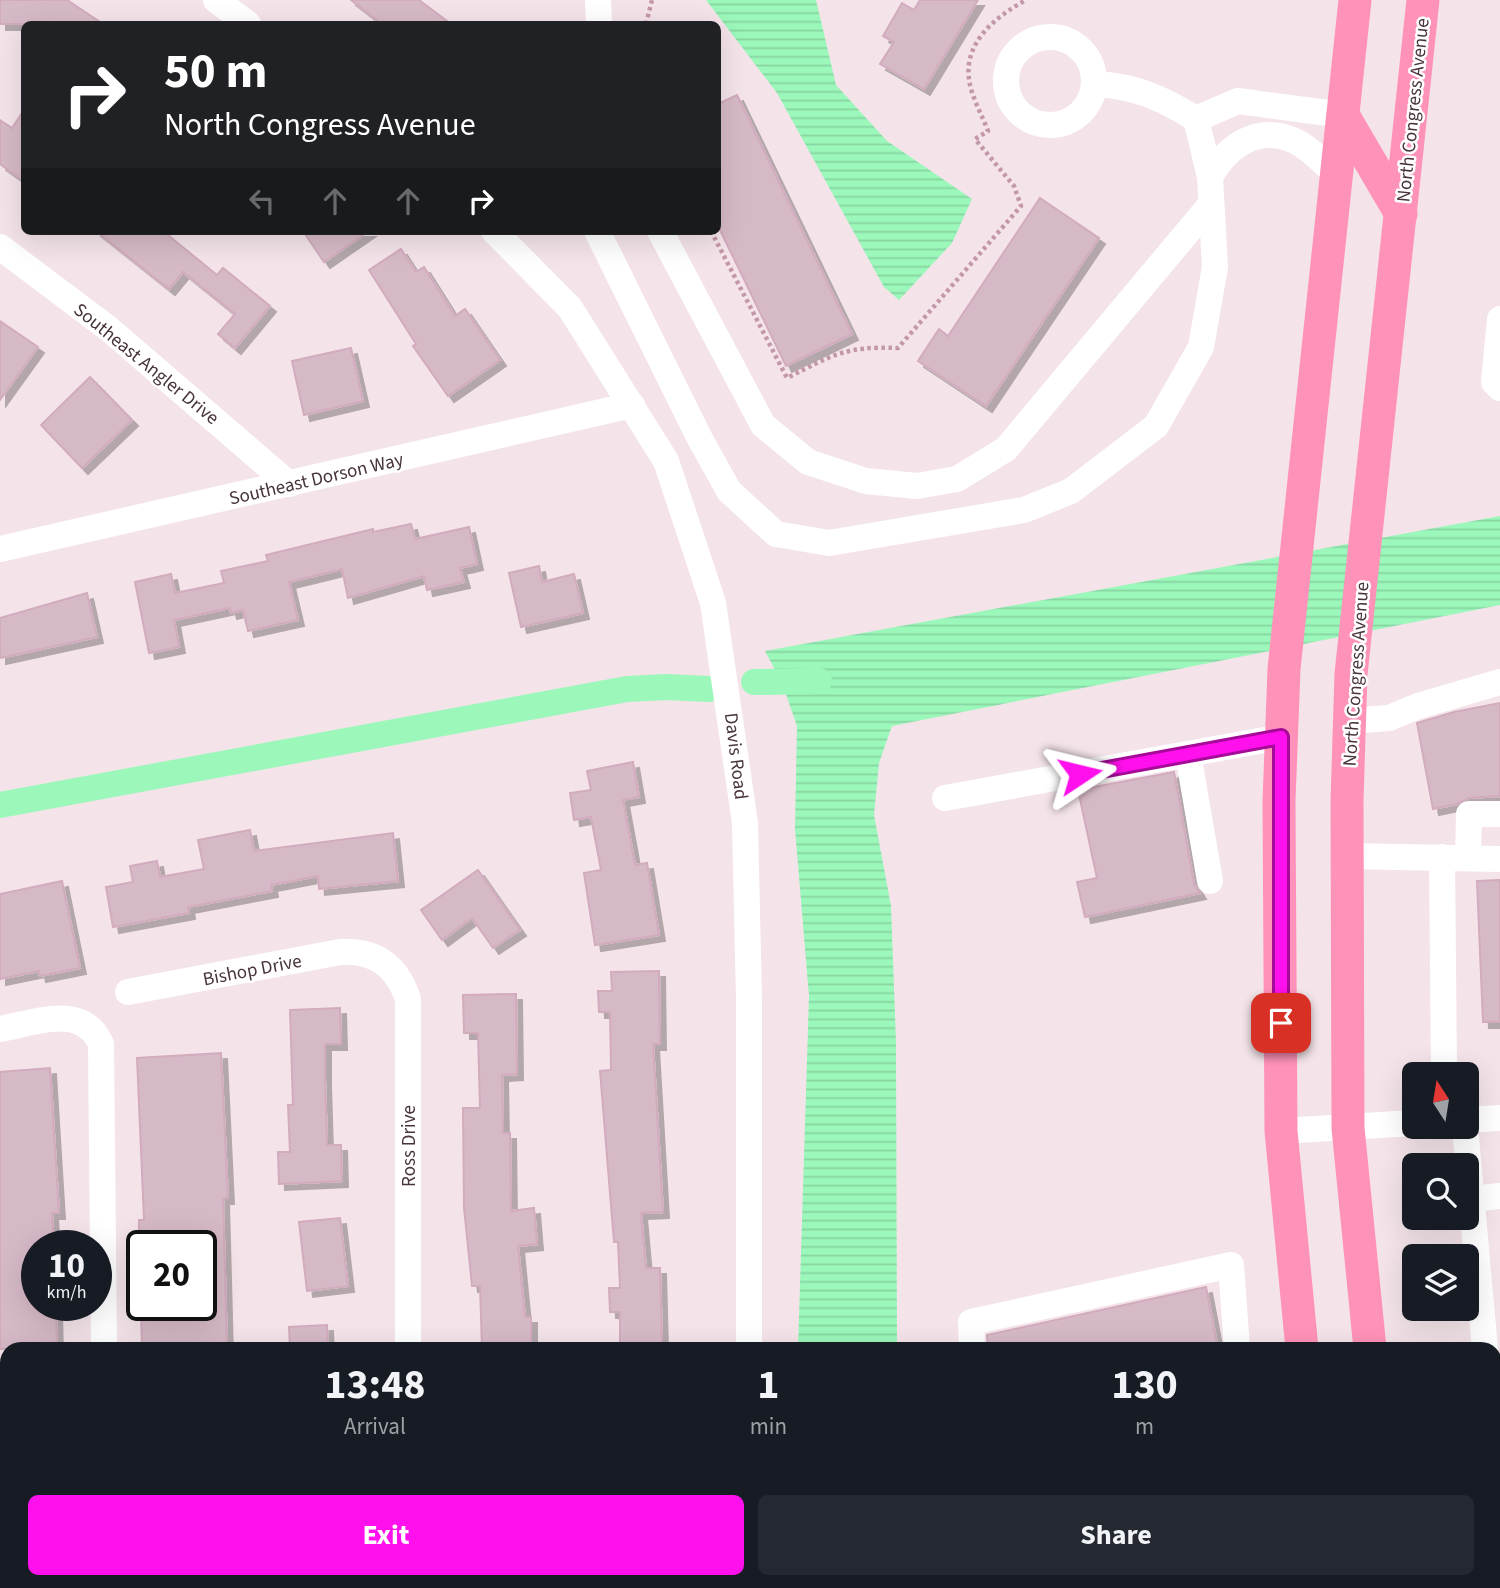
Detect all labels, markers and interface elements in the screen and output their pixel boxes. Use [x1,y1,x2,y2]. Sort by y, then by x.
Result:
street label: North Congress Avenue [1390,17,1437,204]
text: 50 m [164,37,268,107]
icon: right [49,49,140,140]
text: North Congress Avenue [164,102,476,148]
icon: left [243,182,281,220]
icon: ahead [316,182,354,220]
icon: ahead [389,182,427,220]
icon: right [462,182,500,220]
street label: Southeast Angler Drive [68,297,225,431]
street label: Southeast Dorson Way [227,446,406,513]
street label: North Congress Avenue [1337,581,1376,767]
street label: Davis Road [717,711,754,801]
position arrow [1043,737,1117,811]
street label: Bishop Drive [201,948,304,993]
pin [1251,993,1311,1053]
icon: arrive [1262,1004,1300,1042]
north arrow [1402,1062,1479,1139]
map controls [1402,1062,1479,1321]
street label: Ross Drive [396,1105,423,1187]
button: search [1402,1153,1479,1230]
speed limit sign: 20 [126,1230,217,1321]
text: 10 [48,1241,85,1291]
button: layers [1402,1244,1479,1321]
text: km/h [47,1280,86,1305]
text: 13:48 [324,1355,426,1415]
text: 1 [757,1355,779,1415]
text: 130 [1111,1355,1178,1415]
text: Arrival [344,1410,406,1443]
text: min [750,1410,787,1443]
text: m [1135,1410,1154,1443]
button: Exit [28,1495,744,1575]
button: Share [758,1495,1474,1575]

